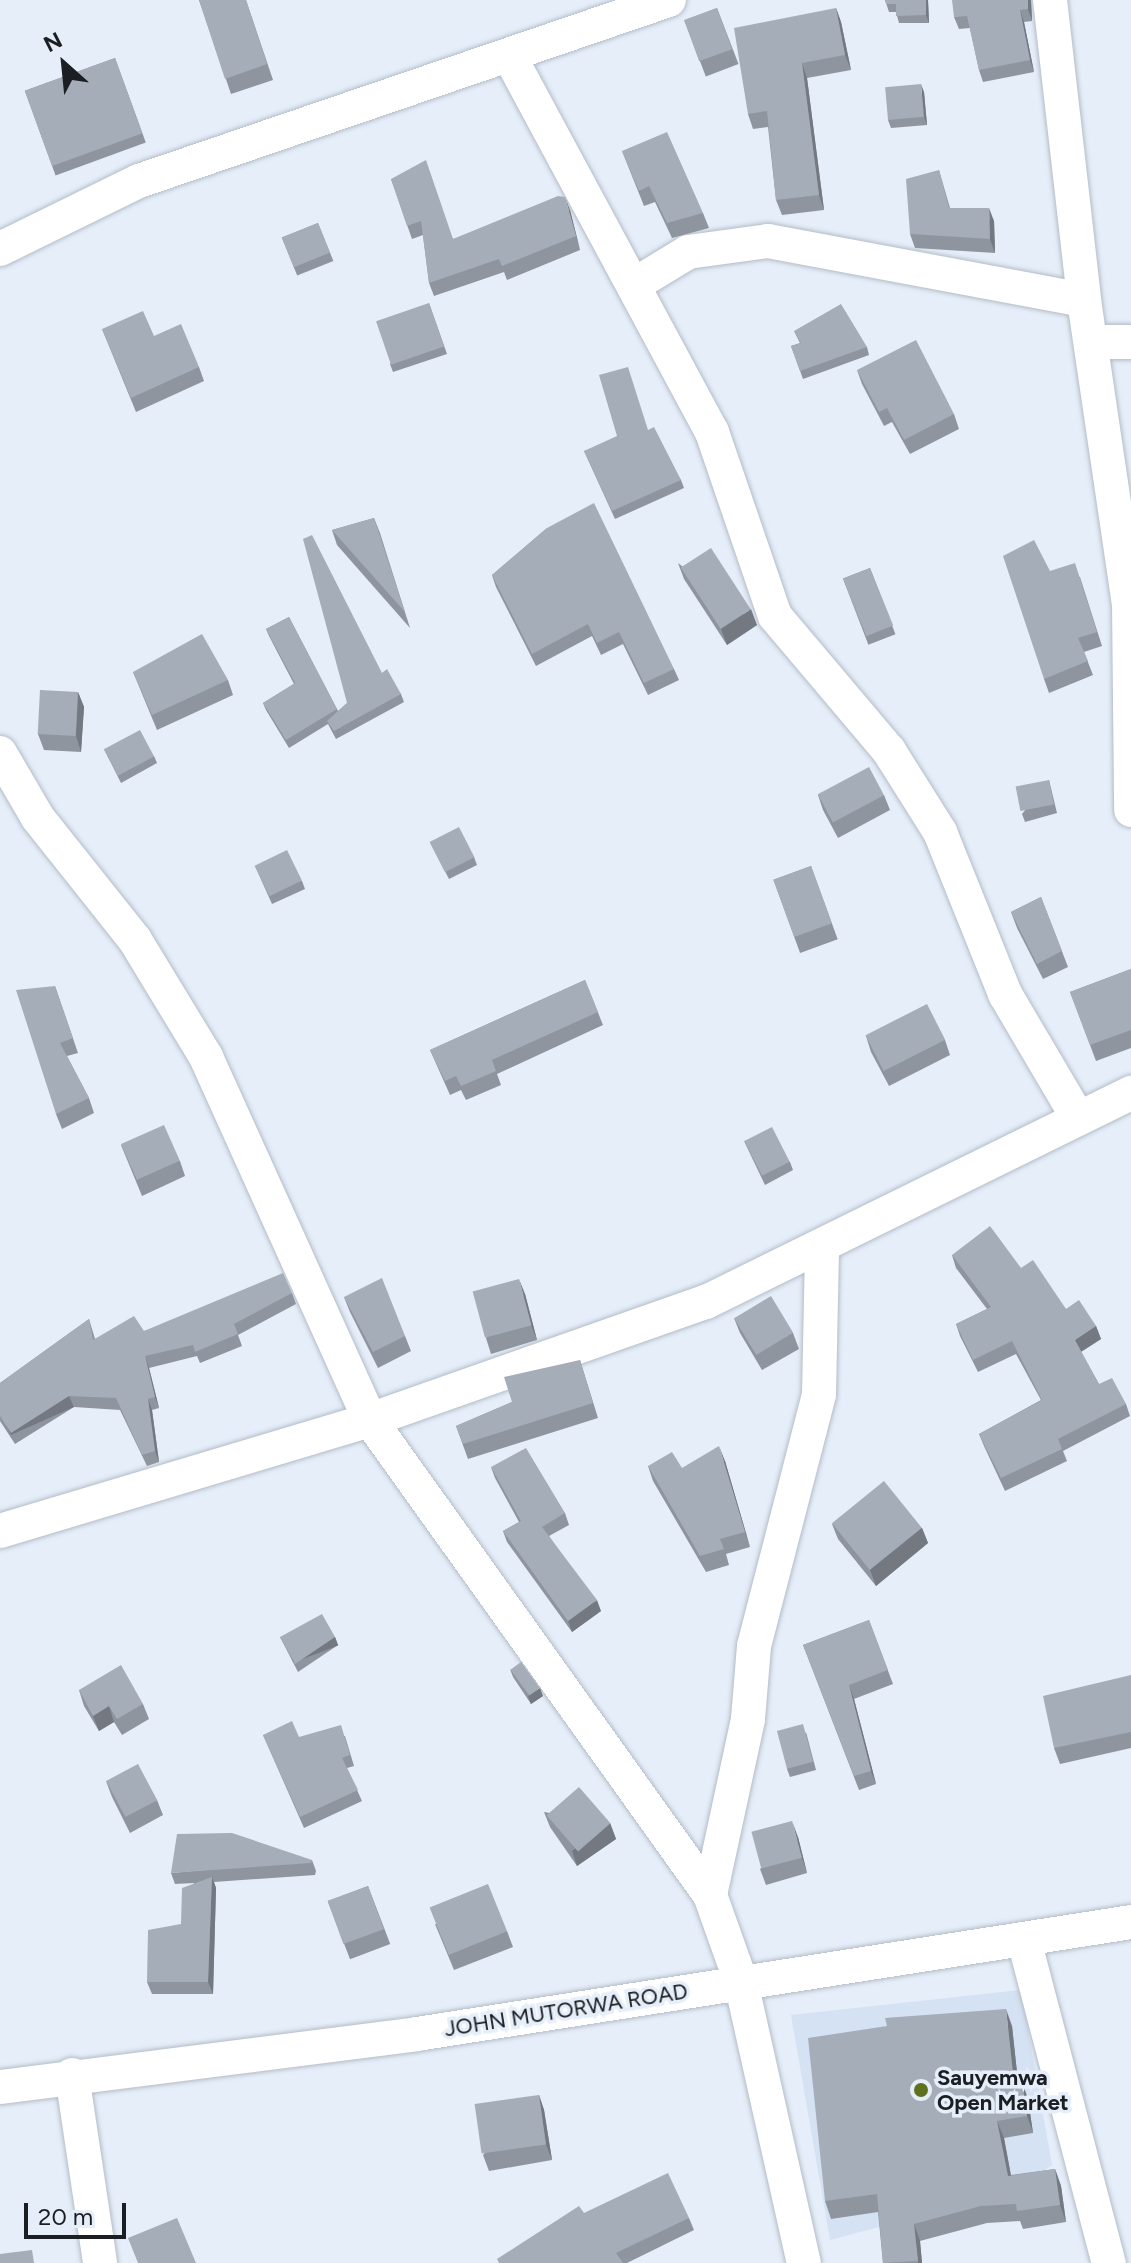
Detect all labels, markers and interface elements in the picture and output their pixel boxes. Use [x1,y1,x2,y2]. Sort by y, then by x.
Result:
north arrow [24,24,104,104]
text: N [39,26,67,58]
street label: JOHN MUTORWA ROAD [442,1978,690,2042]
place label: Sauyemwa Open Market [937,2064,1069,2116]
marker: Sauyemwa Open Market [912,2081,930,2099]
scale bar [28,2187,130,2237]
text: 20 m [38,2202,93,2231]

